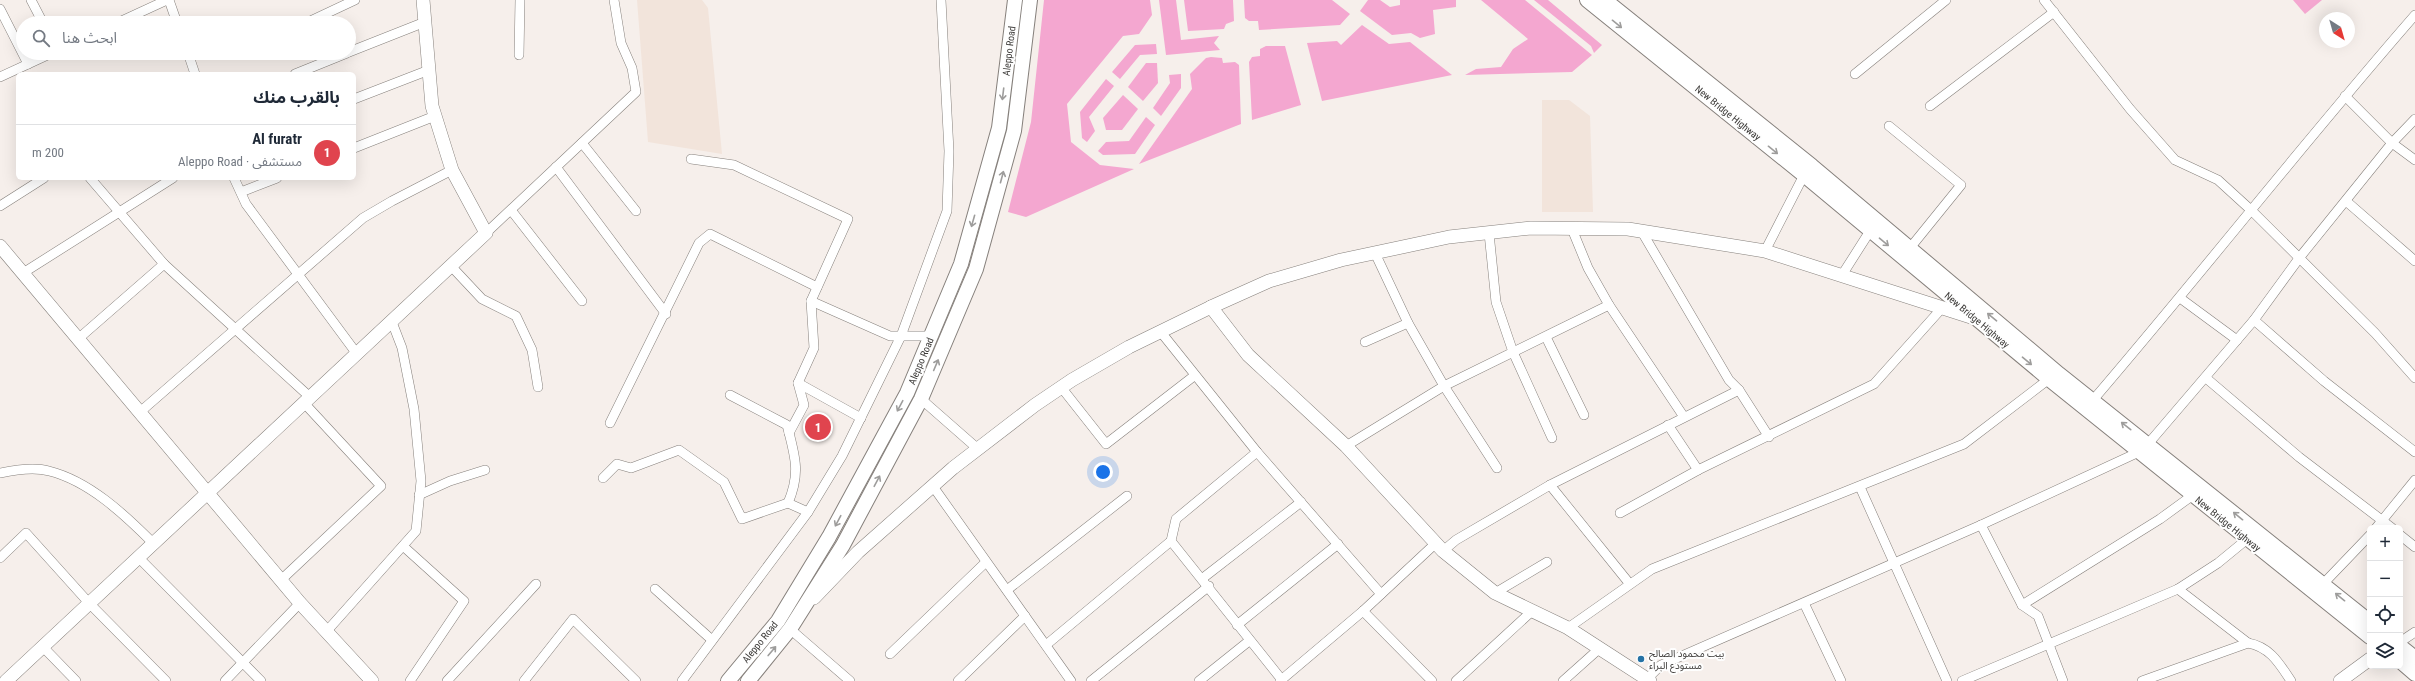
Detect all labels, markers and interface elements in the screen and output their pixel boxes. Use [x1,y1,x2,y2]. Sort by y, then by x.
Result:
north arrow [2319,12,2355,48]
search box [16,16,356,60]
one-way arrow [1612,20,1623,29]
street label: Aleppo Road [1000,25,1018,76]
icon: search [30,27,52,49]
text: ابحث هنا [62,29,117,47]
street label: New Bridge Highway [1693,83,1763,143]
text: بالقرب منك [253,87,340,107]
one-way arrow [999,87,1007,100]
text: Al furatr [252,130,302,148]
text: 200 m [32,145,64,160]
text: 1 [324,145,330,160]
one-way arrow [1767,146,1778,154]
text: مستشفى · Aleppo Road [178,154,302,169]
one-way arrow [998,170,1006,183]
one-way arrow [969,214,976,227]
one-way arrow [1878,237,1889,246]
street label: New Bridge Highway [1942,290,2012,350]
one-way arrow [1987,313,1998,322]
street label: Aleppo Road [906,336,936,386]
one-way arrow [2021,356,2032,365]
one-way arrow [932,360,940,372]
one-way arrow [896,400,903,412]
pin: 1 [805,412,831,442]
one-way arrow [2120,422,2131,431]
your location [1093,462,1113,482]
one-way arrow [874,475,882,487]
street label: New Bridge Highway [2193,494,2263,554]
one-way arrow [2233,511,2244,520]
one-way arrow [834,514,842,526]
map controls [2367,525,2403,669]
button: + [2367,525,2403,561]
button: − [2367,561,2403,597]
one-way arrow [2334,593,2345,601]
button: locate [2367,597,2403,633]
street label: Aleppo Road [740,619,780,665]
button: layers [2367,633,2403,669]
one-way arrow [768,646,777,656]
place label: بيت محمود الصالح مستودع البراء [1649,648,1725,673]
marker: بيت محمود الصالح مستودع البراء [1636,654,1646,664]

